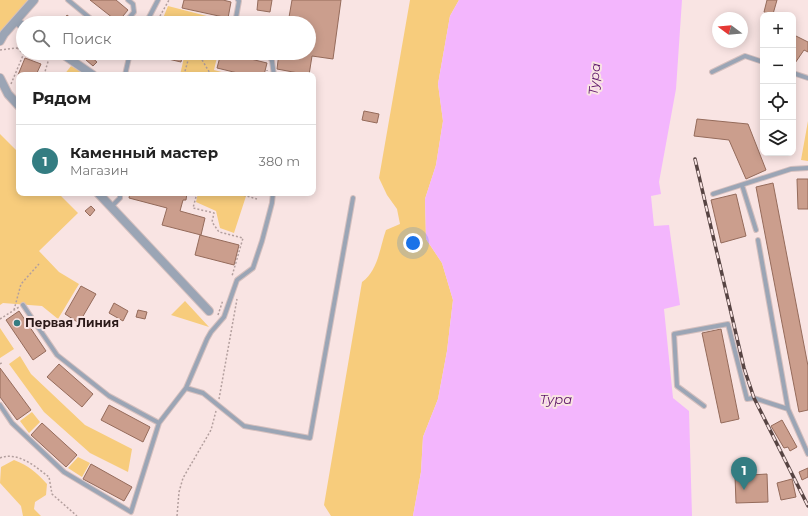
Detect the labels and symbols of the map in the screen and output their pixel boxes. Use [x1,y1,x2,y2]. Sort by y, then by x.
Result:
north arrow [712,12,748,48]
water label: Тура [585,62,603,96]
your location [403,233,423,253]
place label: Первая Линия [25,315,119,330]
marker: Первая Линия [12,318,22,328]
water label: Тура [540,391,572,407]
pin: 1 [731,457,757,490]

